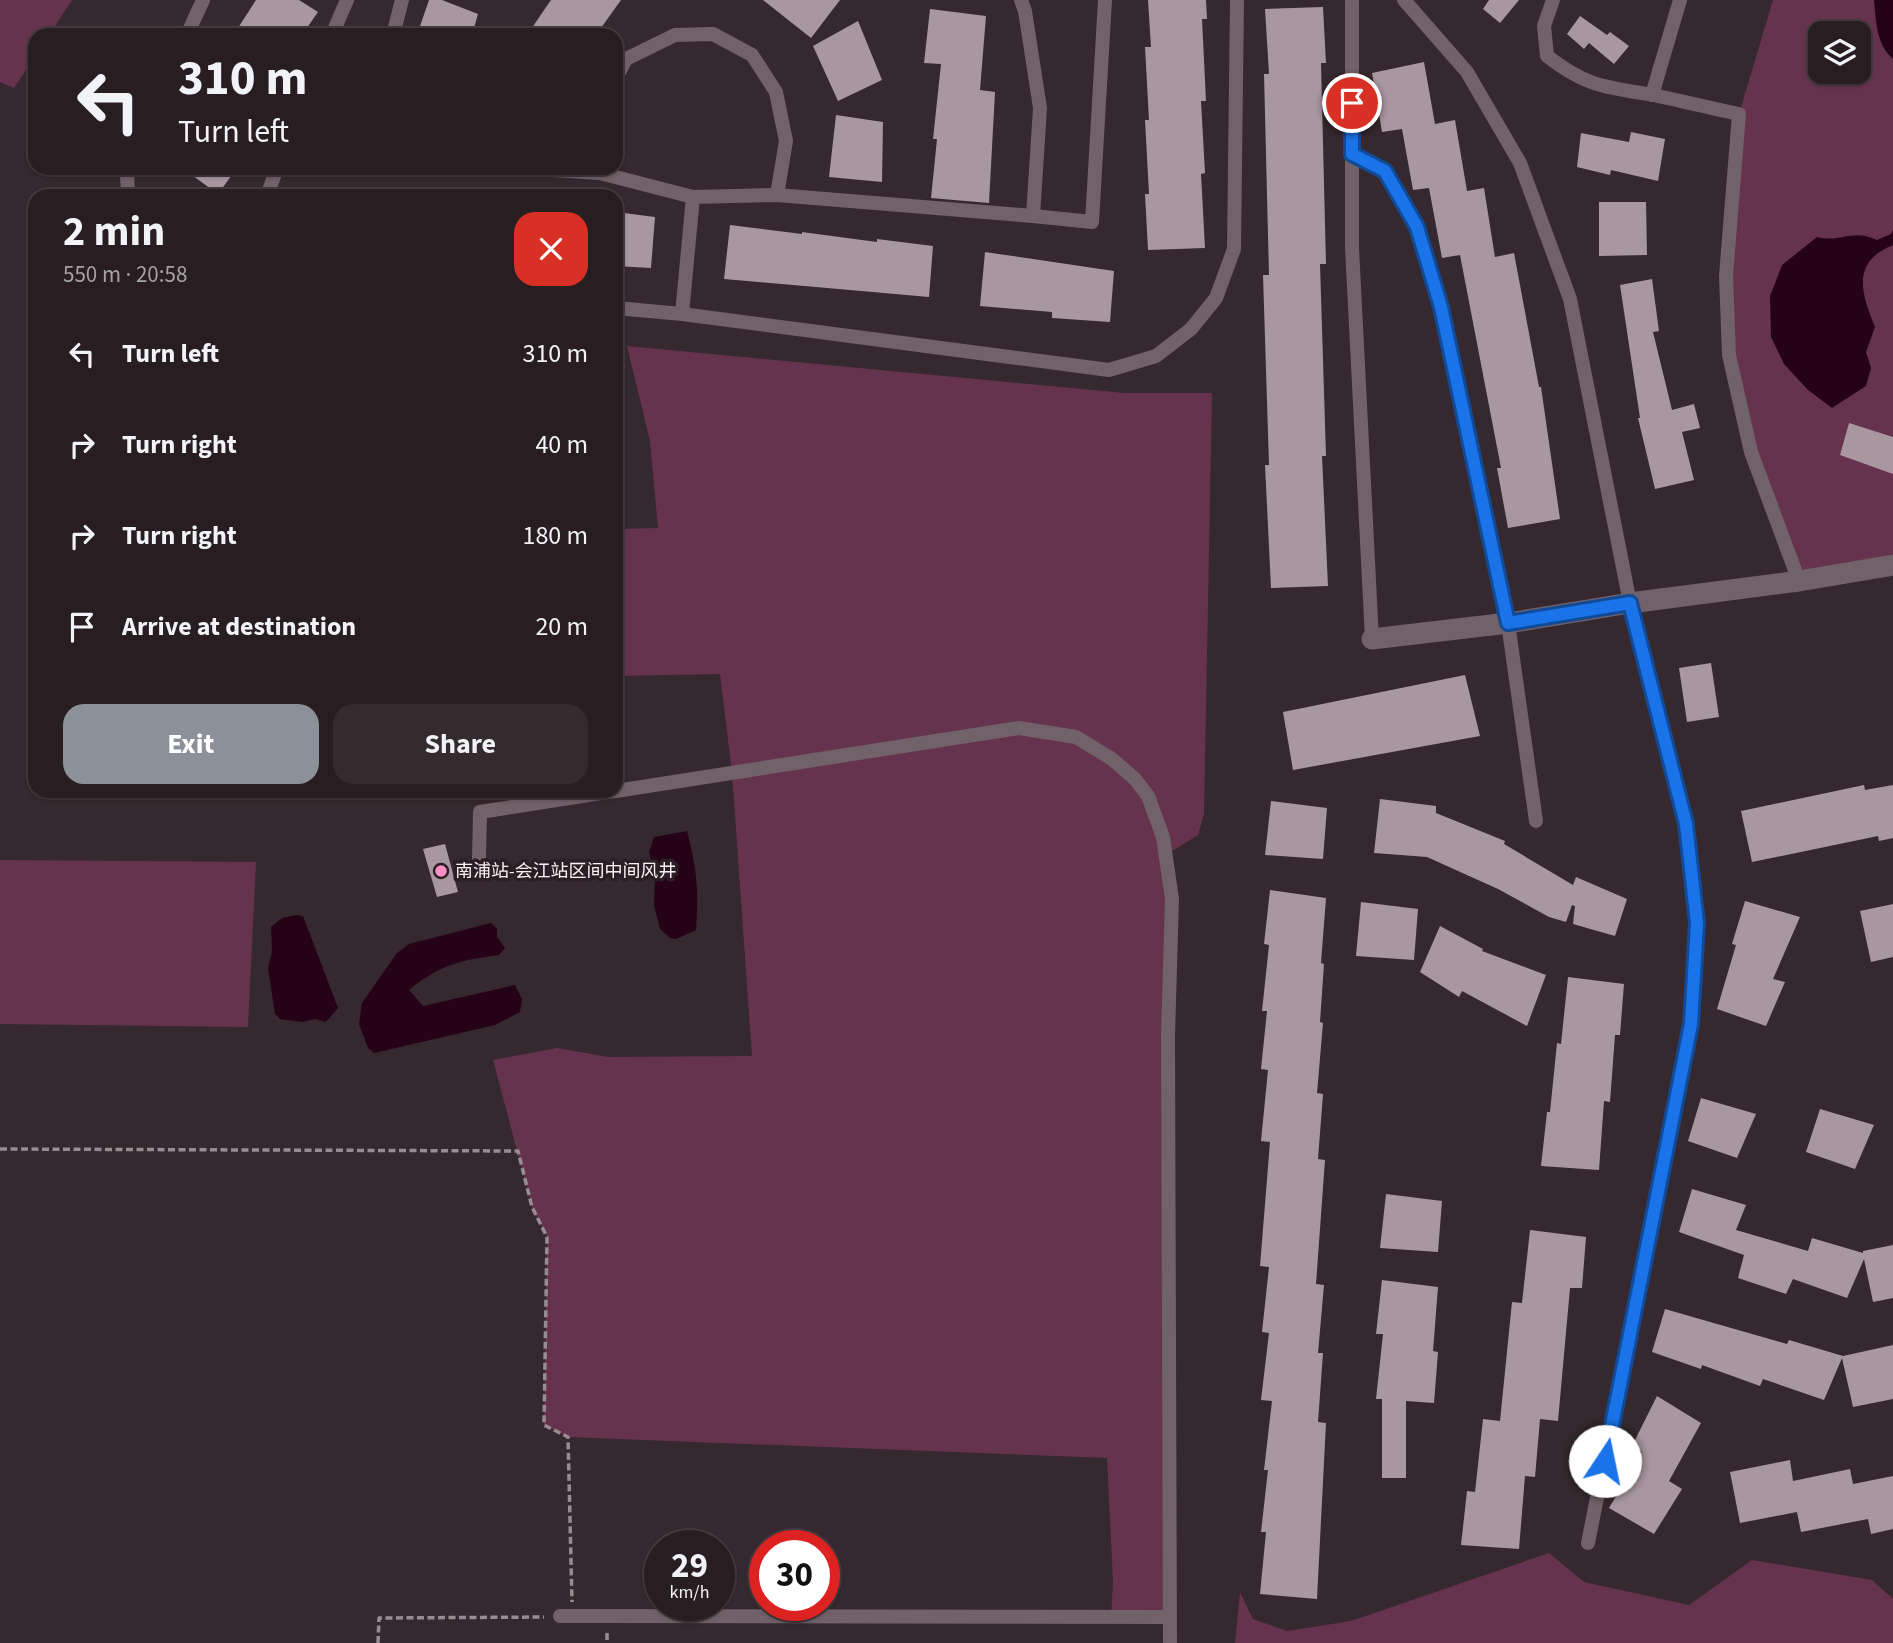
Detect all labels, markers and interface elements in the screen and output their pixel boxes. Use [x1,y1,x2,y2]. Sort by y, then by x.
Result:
map controls [1808,21,1871,84]
button: layers [1808,21,1871,84]
text: 310 m [178,44,307,114]
icon: left [63,56,154,147]
pin [1322,73,1382,133]
icon: arrive [1333,84,1371,122]
text: Turn left [178,109,289,155]
text: 2 min [63,202,165,262]
button: close [514,212,588,286]
text: 550 m · 20:58 [63,258,187,291]
icon: left [63,335,101,373]
text: Turn left [122,335,219,372]
text: 310 m [522,335,588,372]
icon: right [63,426,101,464]
text: Turn right [122,426,237,463]
text: 40 m [535,426,588,463]
icon: right [63,517,101,555]
text: Turn right [122,517,237,554]
text: 180 m [522,517,588,554]
icon: arrive [63,608,101,646]
text: Arrive at destination [122,608,356,645]
text: 20 m [535,608,588,645]
button: Exit [63,704,319,784]
button: Share [333,704,588,784]
place label: 南浦站-会江站区间中间风井 [455,859,677,884]
marker: 南浦站-会江站区间中间风井 [433,863,449,879]
position arrow [1568,1424,1642,1498]
speed limit sign: 30 [749,1530,840,1621]
text: 29 [671,1541,708,1591]
text: km/h [670,1580,709,1605]

